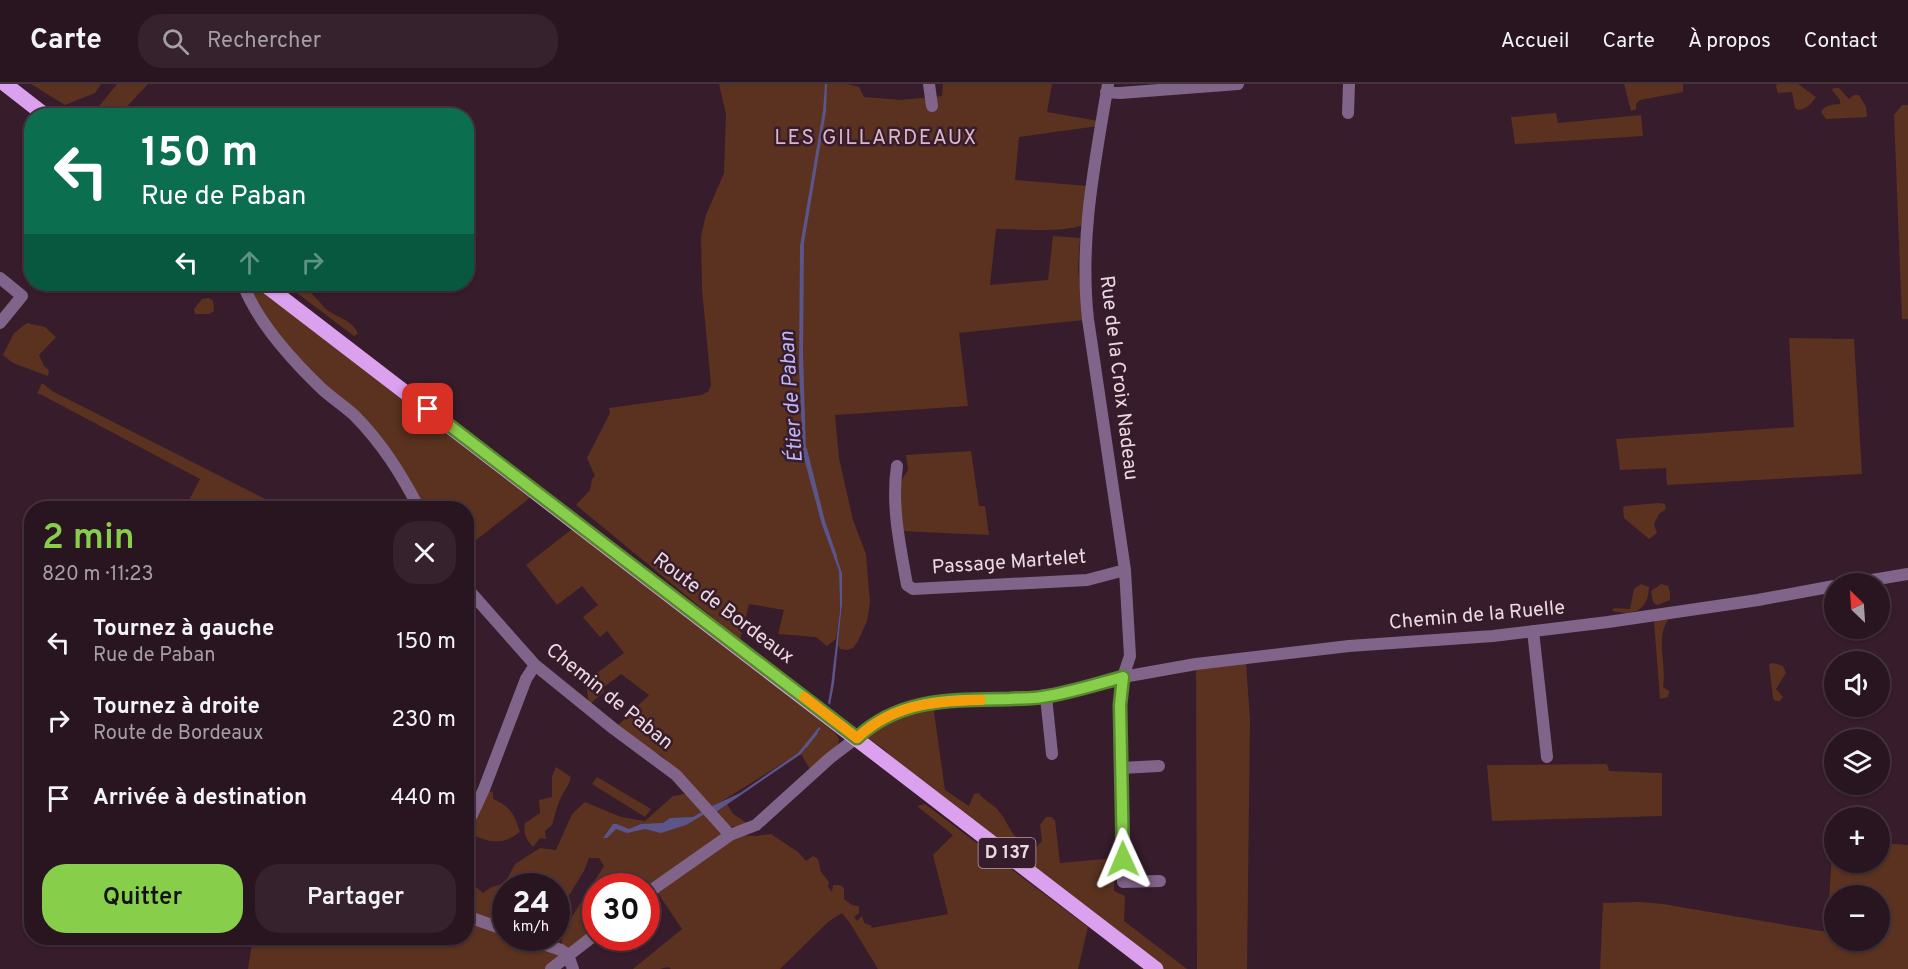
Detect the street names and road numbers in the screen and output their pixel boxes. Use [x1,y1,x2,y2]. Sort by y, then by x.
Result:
street label: Rue de la Croix Nadeau [1093,274,1143,482]
street label: Passage Martelet [931,545,1087,581]
street label: Route de Bordeaux [647,547,799,671]
street label: Chemin de la Ruelle [1388,595,1566,637]
street label: Chemin de Paban [540,638,678,756]
road number: D 137 [978,838,1036,868]

